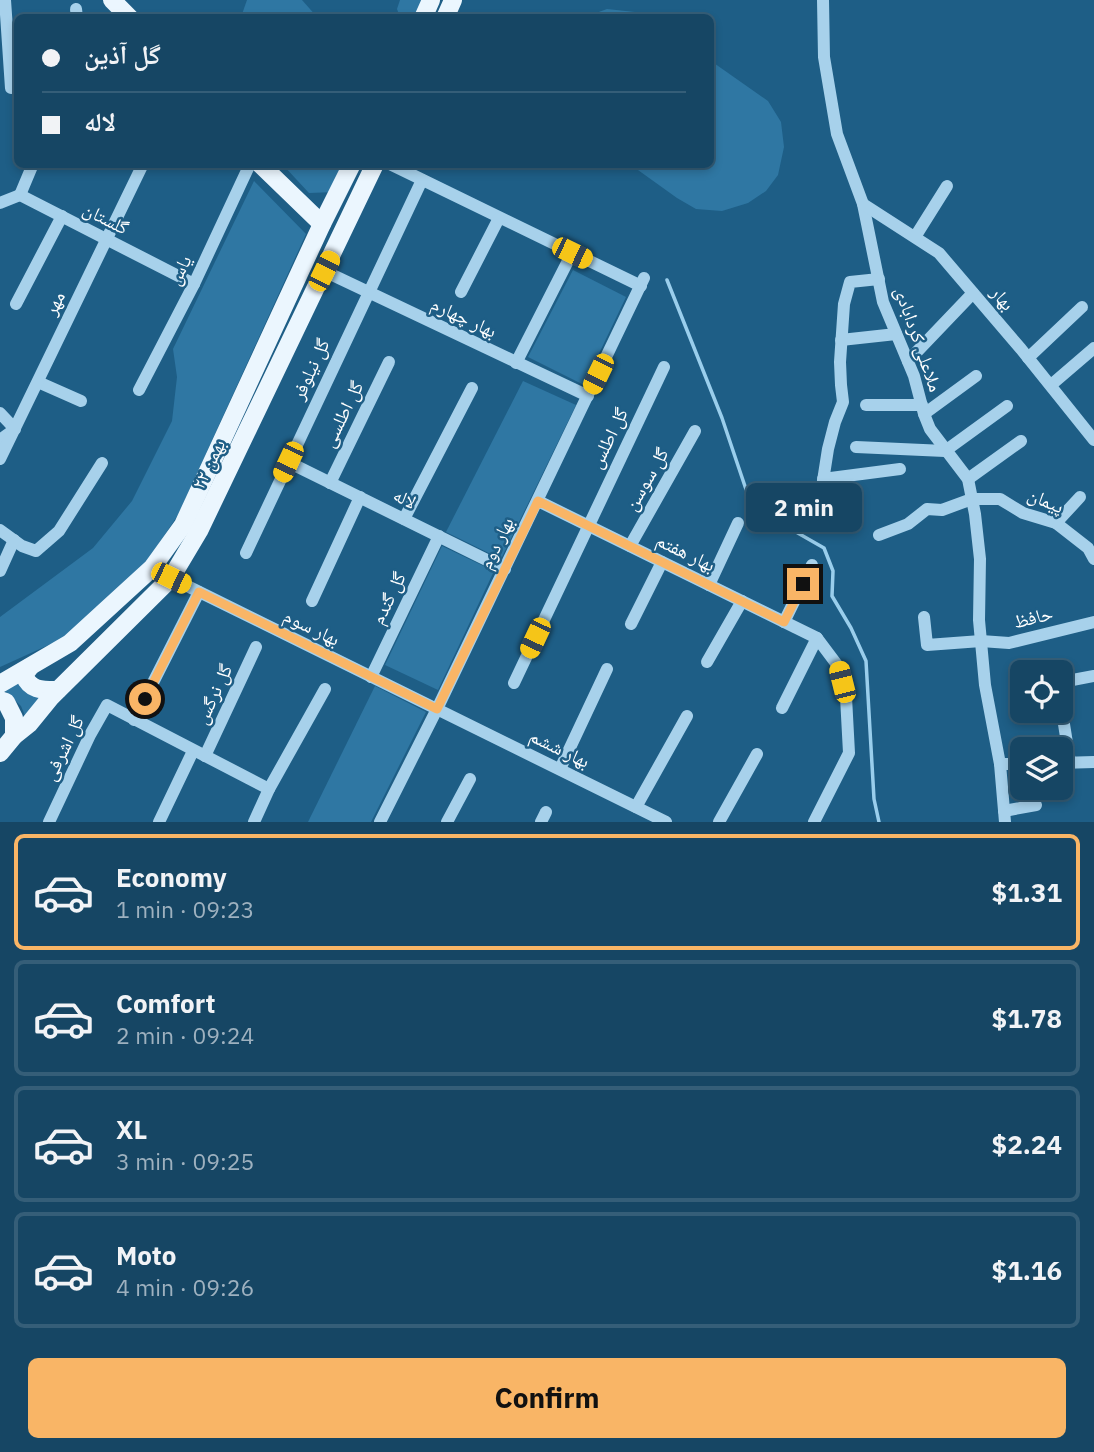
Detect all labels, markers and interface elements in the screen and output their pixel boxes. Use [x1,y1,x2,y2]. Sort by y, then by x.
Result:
text: گل آذین [84,37,161,71]
text: لاله [84,104,116,138]
street label: گلستان [79,196,133,240]
car [549,234,596,272]
car [306,248,343,294]
street label: یاس [162,251,197,289]
street label: بهار [985,280,1020,315]
street label: ملاعلی کردابادی [890,283,948,395]
street label: مهر [38,287,70,320]
street label: بهار چهارم [426,291,501,344]
street label: گل نیلوفر [285,334,335,404]
car [580,351,617,397]
street label: گل اطلسی [316,377,368,451]
street label: گل اطلس [583,404,633,472]
street label: ۲۲ بهمن [186,435,230,493]
car [270,439,307,485]
street label: گل سوسن [618,443,674,515]
street label: لاله [390,482,420,514]
callout: 2 min [745,482,861,532]
street label: پیمان [1024,482,1068,518]
text: 2 min [774,492,834,522]
street label: بهار دوم [473,513,521,574]
street label: بهار هفتم [652,527,720,577]
car [148,559,195,597]
street label: گل گندم [365,568,413,629]
route end [787,568,819,600]
street label: حافظ [1011,601,1055,633]
street label: بهار سوم [279,603,344,653]
car [517,615,554,661]
car [827,659,858,705]
street label: گل نرگس [189,660,237,728]
map controls [1010,660,1073,800]
button: locate [1010,660,1073,723]
route start [129,683,161,715]
street label: گل اشرفی [37,711,89,784]
street label: بهار ششم [525,723,594,774]
button: layers [1010,737,1073,800]
text: Economy [116,860,227,894]
icon: car [32,861,95,924]
text: $1.31 [992,875,1062,909]
text: 1 min · 09:23 [116,894,254,924]
text: Comfort [116,986,215,1020]
icon: car [32,987,95,1050]
text: $1.78 [992,1001,1062,1035]
text: 2 min · 09:24 [116,1020,254,1050]
text: XL [116,1112,147,1146]
icon: car [32,1113,95,1176]
text: $2.24 [992,1127,1062,1161]
text: 3 min · 09:25 [116,1146,254,1176]
text: Moto [116,1238,176,1272]
icon: car [32,1239,95,1302]
text: $1.16 [992,1253,1062,1287]
text: 4 min · 09:26 [116,1272,254,1302]
button: Confirm [28,1358,1066,1438]

